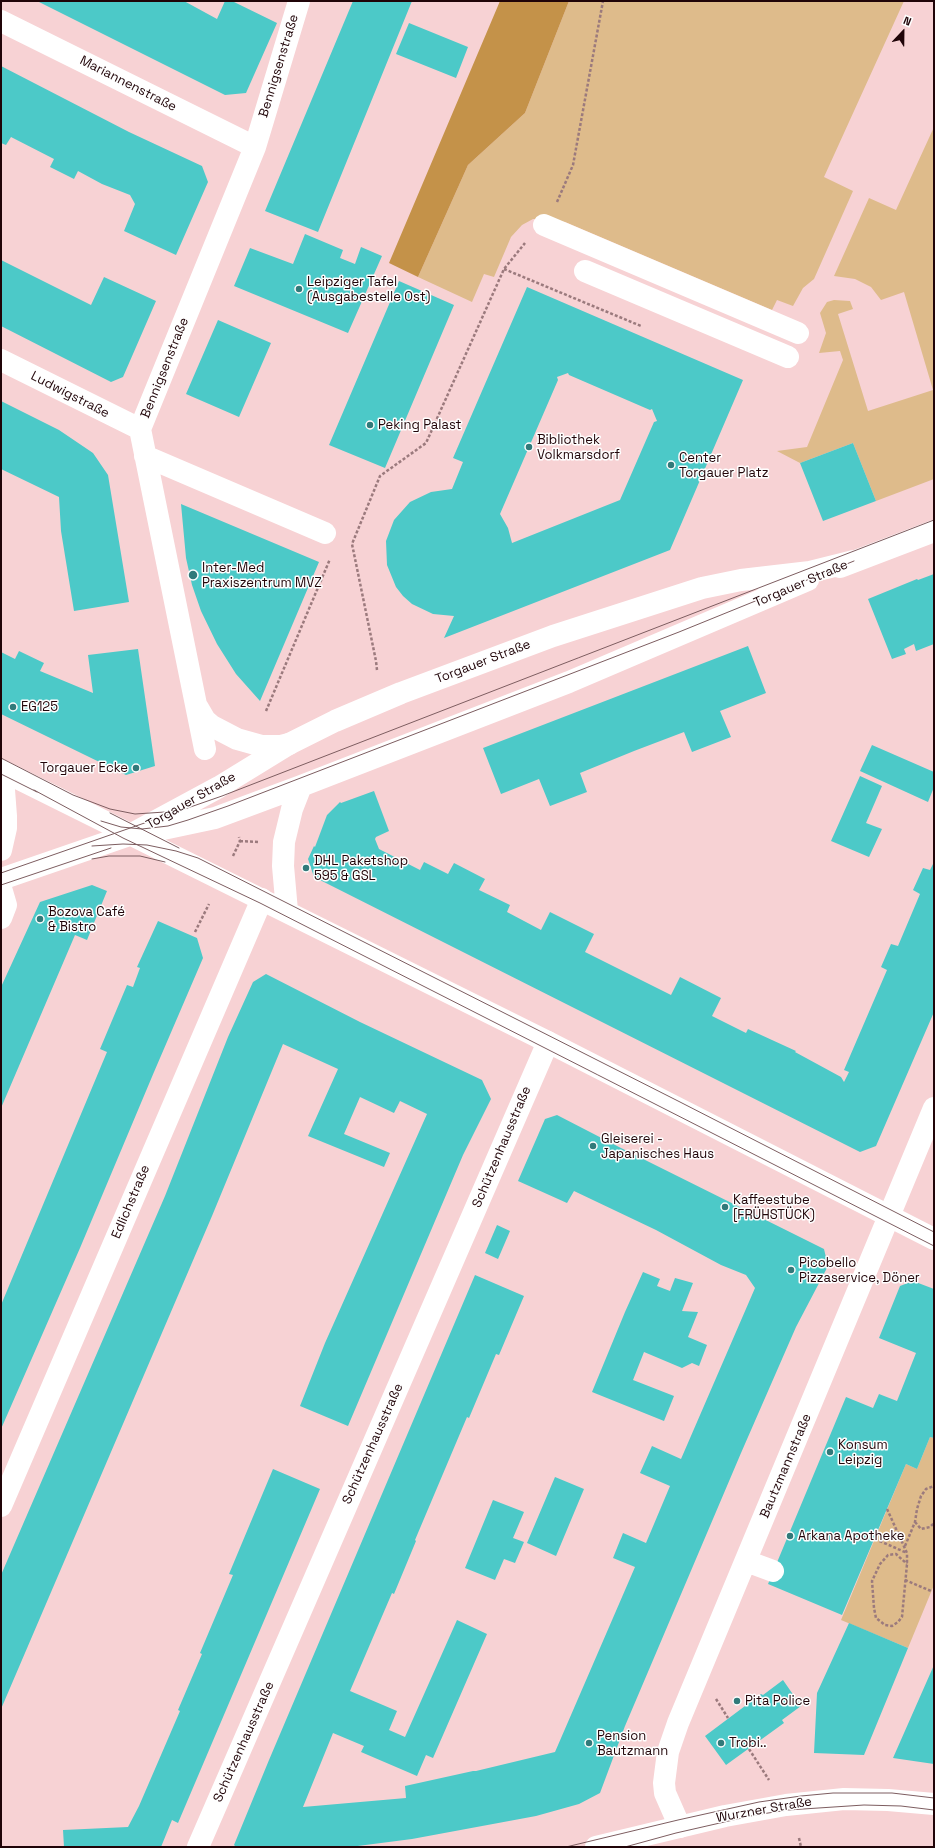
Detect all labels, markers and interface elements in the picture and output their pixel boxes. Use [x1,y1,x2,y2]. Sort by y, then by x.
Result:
north arrow [883,12,923,52]
street label: Bennigsenstraße [256,13,302,119]
text: N [901,13,914,29]
street label: Mariannenstraße [77,53,179,115]
place label: Leipziger Tafel (Ausgabestelle Ost) [307,274,431,305]
marker: Leipziger Tafel (Ausgabestelle Ost) [294,284,304,294]
street label: Bennigsenstraße [138,315,192,421]
street label: Ludwigstraße [28,369,112,421]
place label: Peking Palast [378,417,462,433]
marker: Peking Palast [365,420,375,430]
place label: Bibliothek Volkmarsdorf [537,432,620,463]
marker: Bibliothek Volkmarsdorf [524,442,534,452]
place label: Center Torgauer Platz [679,450,768,481]
marker: Center Torgauer Platz [666,460,676,470]
street label: Torgauer Straße [752,557,850,611]
place label: Inter-Med Praxiszentrum MVZ [202,560,322,591]
marker: Inter-Med Praxiszentrum MVZ [187,569,199,581]
street label: Torgauer Straße [433,637,533,687]
place label: EG125 [21,699,58,715]
marker: EG125 [8,702,18,712]
place label: Torgauer Ecke [40,760,128,776]
marker: Torgauer Ecke [131,763,141,773]
street label: Torgauer Straße [144,769,238,833]
place label: DHL Paketshop 595 & GSL [314,853,408,884]
marker: DHL Paketshop 595 & GSL [301,863,311,873]
place label: Bozova Café & Bistro [48,904,125,935]
marker: Bozova Café & Bistro [35,914,45,924]
street label: Schützenhausstraße [469,1084,535,1210]
place label: Gleiserei - Japanisches Haus [601,1131,714,1162]
marker: Gleiserei - Japanisches Haus [588,1141,598,1151]
street label: Edlichstraße [108,1163,154,1241]
place label: Kaffeestube [FRÜHSTÜCK) [733,1192,815,1223]
marker: Kaffeestube [FRÜHSTÜCK) [720,1202,730,1212]
place label: Picobello Pizzaservice, Döner [799,1255,920,1286]
marker: Picobello Pizzaservice, Döner [786,1265,796,1275]
street label: Schützenhausstraße [339,1381,407,1507]
street label: Bautzmannstraße [757,1411,815,1521]
place label: Konsum Leipzig [838,1437,888,1468]
marker: Konsum Leipzig [825,1447,835,1457]
place label: Arkana Apotheke [798,1528,905,1544]
marker: Arkana Apotheke [785,1531,795,1541]
street label: Schützenhausstraße [210,1679,278,1805]
place label: Pita Police [745,1693,810,1709]
marker: Pita Police [732,1696,742,1706]
place label: Pension Bautzmann [597,1728,668,1759]
place label: Trobi.. [729,1735,766,1751]
marker: Pension Bautzmann [584,1738,594,1748]
marker: Trobi.. [716,1738,726,1748]
street label: Wurzner Straße [715,1794,813,1826]

